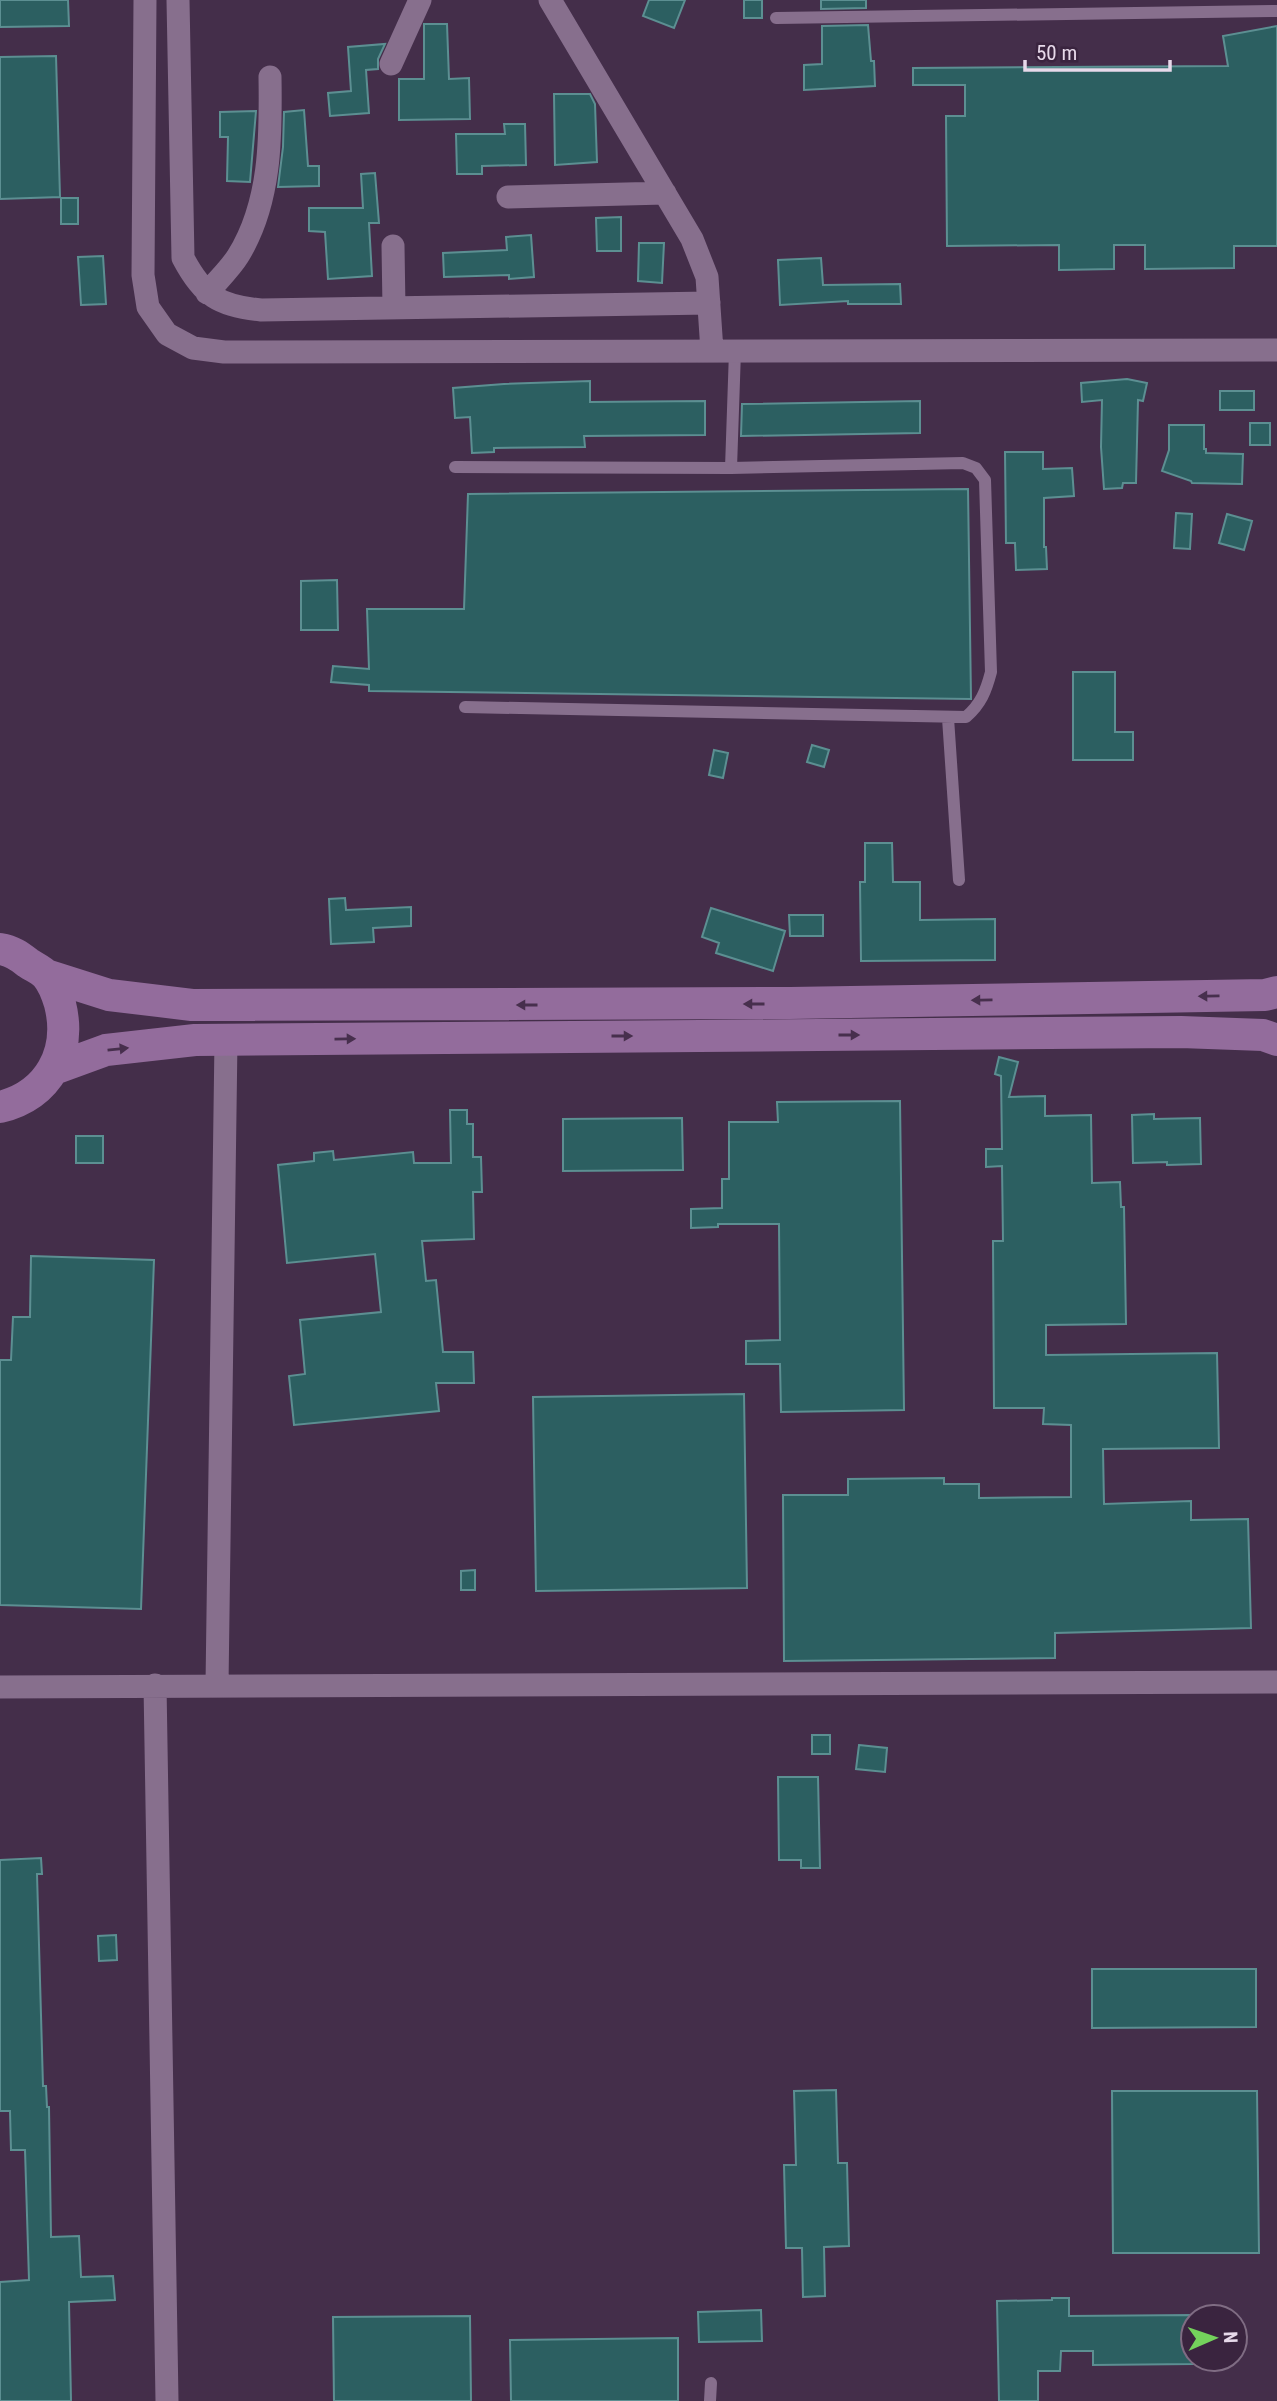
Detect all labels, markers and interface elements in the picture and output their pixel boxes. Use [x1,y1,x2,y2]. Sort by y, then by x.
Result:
scale bar [1025,28,1170,72]
text: 50 m [1036,41,1077,65]
one-way arrow [1198,990,1220,1002]
one-way arrow [971,994,993,1006]
one-way arrow [743,998,765,1010]
one-way arrow [516,999,538,1011]
one-way arrow [839,1029,861,1041]
one-way arrow [611,1031,633,1042]
one-way arrow [335,1033,357,1044]
one-way arrow [107,1043,129,1054]
north arrow [1179,2303,1249,2373]
text: N [1219,2331,1242,2344]

